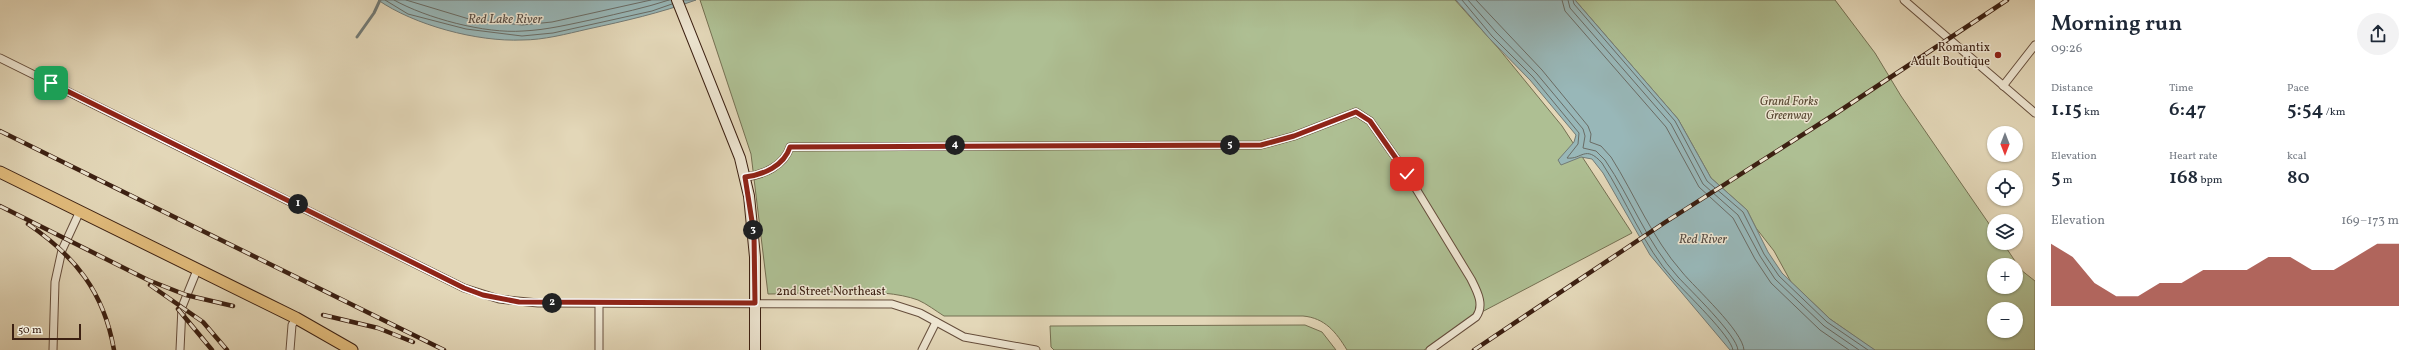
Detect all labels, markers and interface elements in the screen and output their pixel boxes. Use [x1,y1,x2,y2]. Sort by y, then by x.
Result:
text: Morning run [2051,9,2182,40]
water label: Red Lake River [468,11,542,29]
button: share [2357,13,2399,55]
place label: Romantix Adult Boutique [1911,40,1990,70]
text: 09:26 [2051,40,2082,58]
marker: Romantix Adult Boutique [1993,50,2003,60]
pin [34,66,68,100]
icon: arrive [40,72,62,94]
text: Distance [2051,81,2093,96]
text: Time [2169,81,2193,96]
text: Pace [2287,81,2309,96]
park label: Grand Forks Greenway [1760,94,1819,124]
text: 1.15 [2051,96,2082,124]
text: 6:47 [2169,96,2207,124]
text: 5:54 [2287,96,2324,124]
text: km [2082,105,2100,120]
text: /km [2324,105,2346,120]
north arrow [1987,126,2023,162]
map controls [1987,126,2023,338]
pin: 4 [945,135,965,155]
pin: 5 [1220,135,1240,155]
text: 4 [952,137,958,152]
text: 5 [1227,137,1233,152]
text: Elevation [2051,149,2097,164]
text: Heart rate [2169,149,2218,164]
text: kcal [2287,149,2307,164]
pin [1390,157,1424,191]
icon: check [1396,163,1418,185]
text: 5 [2051,164,2061,192]
text: 168 [2169,164,2198,192]
text: 80 [2287,164,2310,192]
button: locate [1987,170,2023,206]
text: m [2061,173,2073,188]
text: bpm [2198,173,2222,188]
pin: 1 [288,194,308,214]
text: 1 [296,196,300,211]
text: Elevation [2051,212,2105,230]
text: 169–173 m [2341,212,2399,230]
button: layers [1987,214,2023,250]
pin: 3 [743,220,763,240]
text: 3 [750,222,756,237]
water label: Red River [1679,231,1727,249]
button: + [1987,258,2023,294]
street label: 2nd Street Northeast [776,284,886,300]
pin: 2 [542,293,562,313]
text: 2 [549,295,555,310]
button: − [1987,302,2023,338]
scale bar [12,322,81,341]
text: 50 m [18,323,42,338]

